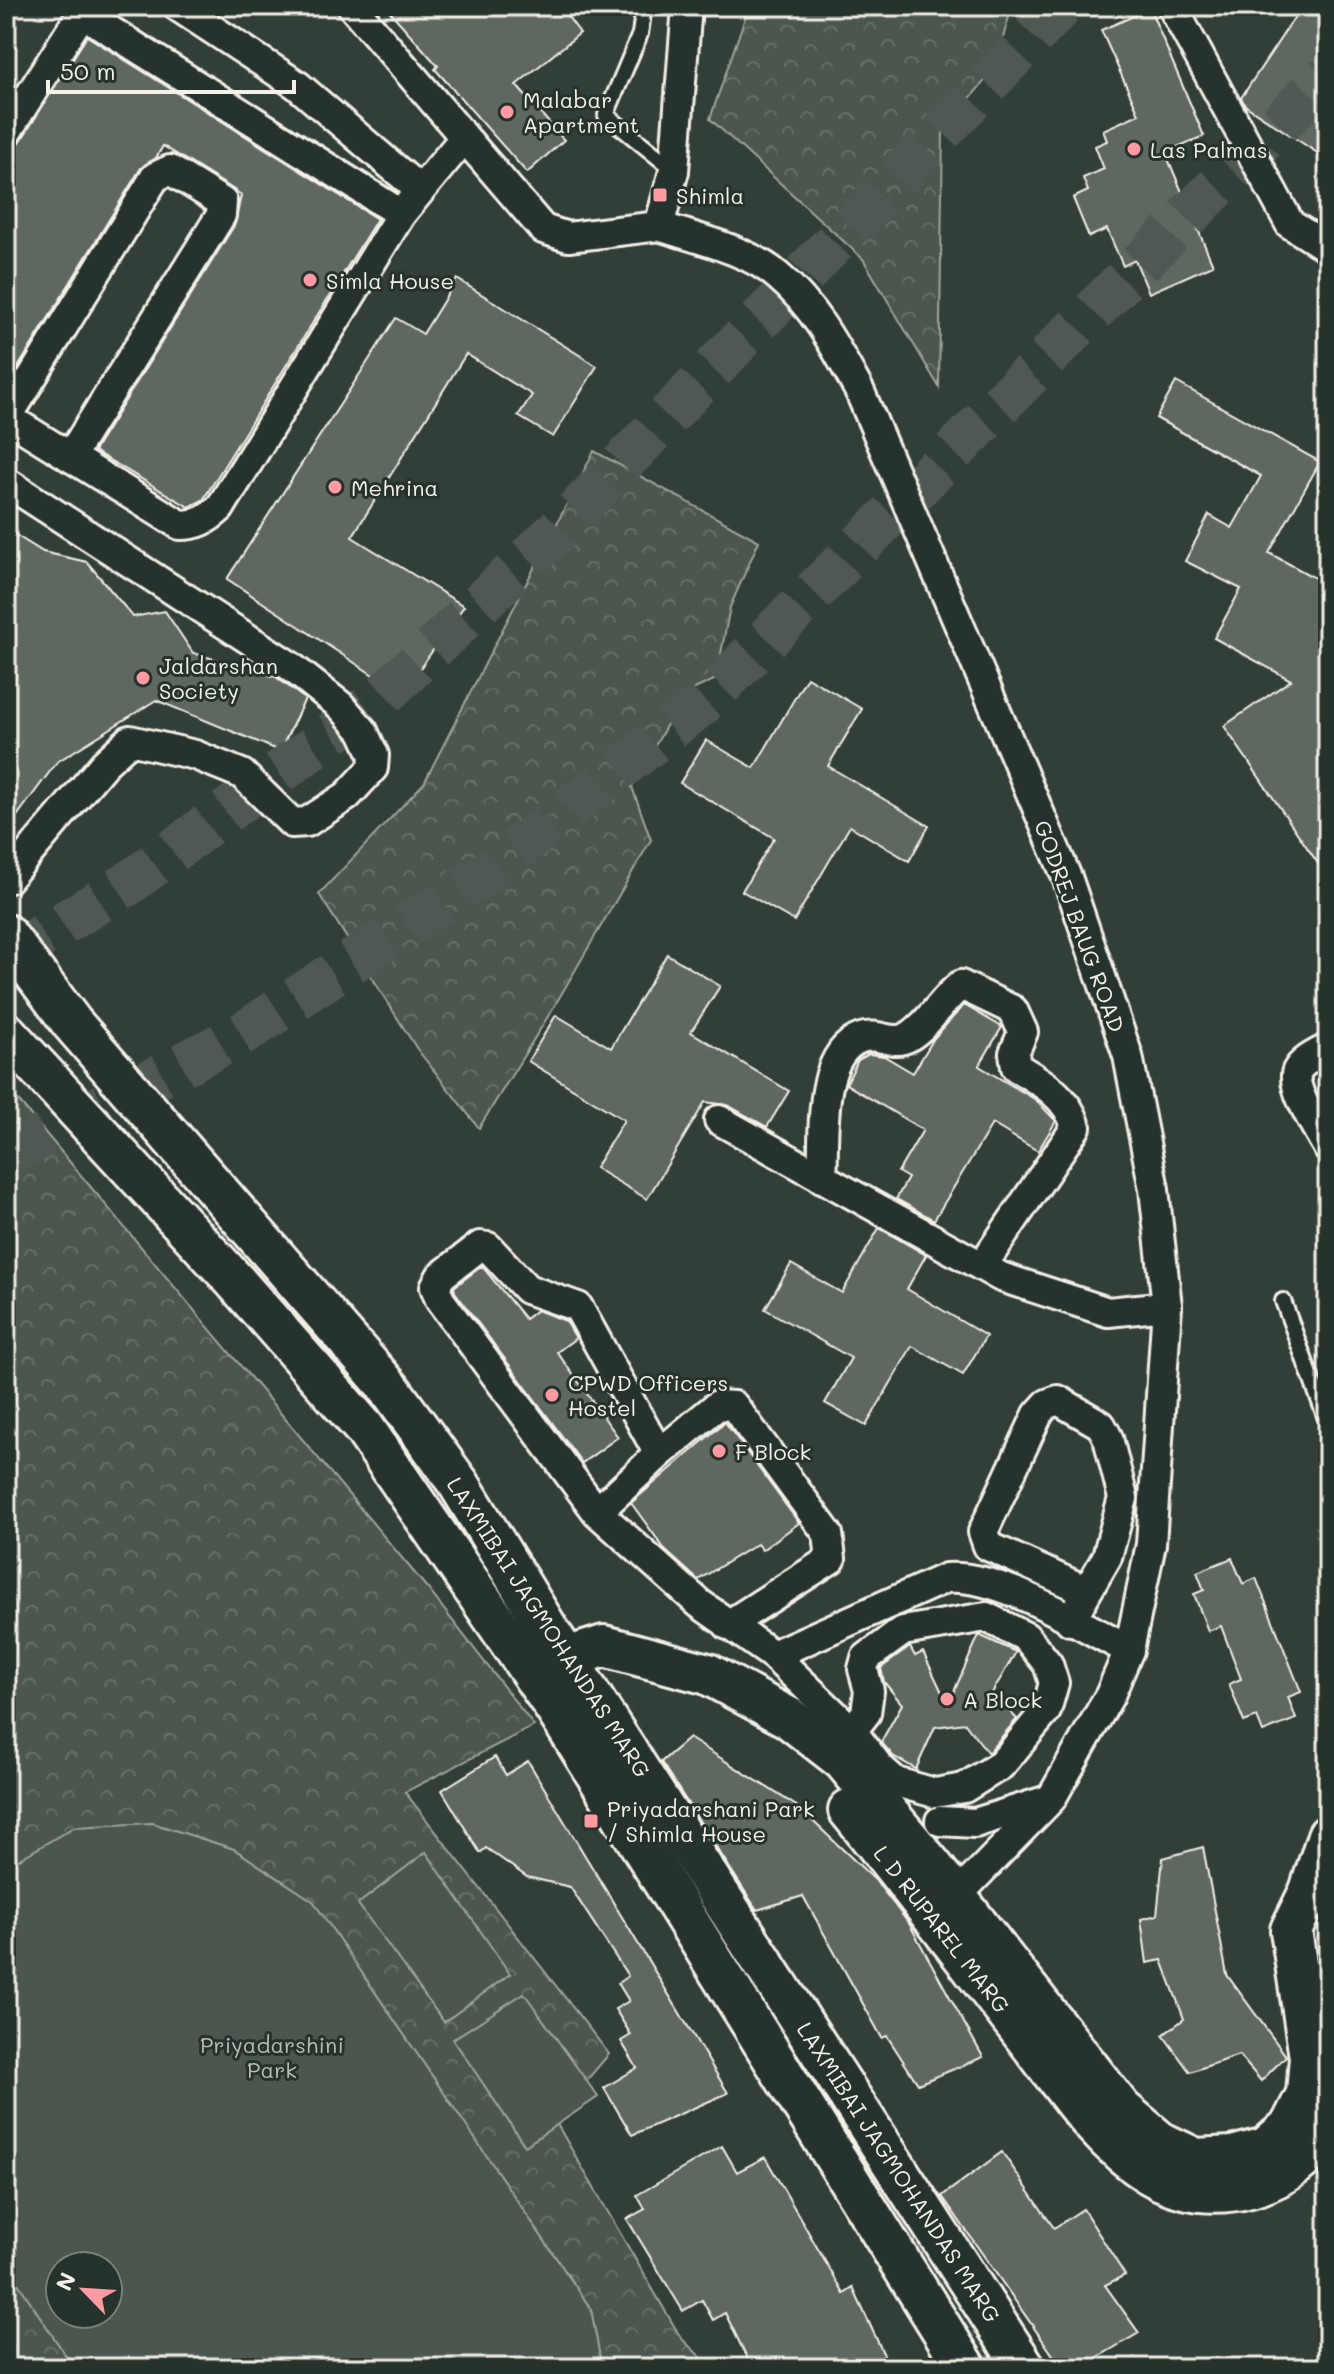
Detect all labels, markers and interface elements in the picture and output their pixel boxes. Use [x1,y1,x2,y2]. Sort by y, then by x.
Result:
scale bar [48,44,294,94]
text: 50 m [60,55,116,86]
place label: Malabar Apartment [523,85,639,139]
marker: Malabar Apartment [498,103,516,121]
place label: Las Palmas [1150,135,1268,164]
marker: Las Palmas [1125,140,1143,158]
place label: Shimla [676,181,744,210]
marker: Shimla [651,186,669,204]
place label: Simla House [326,266,454,295]
marker: Simla House [301,271,319,289]
place label: Mehrina [351,473,438,502]
marker: Mehrina [326,478,344,496]
place label: Jaldarshan Society [159,651,278,705]
marker: Jaldarshan Society [134,669,152,687]
street label: GODREJ BAUG ROAD [1028,816,1132,1036]
place label: CPWD Officers Hostel [568,1368,728,1422]
marker: CPWD Officers Hostel [543,1386,561,1404]
place label: F Block [735,1437,811,1466]
marker: F Block [710,1442,728,1460]
street label: LAXMIBAI JAGMOHANDAS MARG [441,1471,657,1783]
place label: A Block [963,1685,1042,1714]
marker: A Block [938,1690,956,1708]
place label: Priyadarshani Park / Shimla House [607,1794,815,1848]
marker: Priyadarshani Park / Shimla House [582,1812,600,1830]
street label: L D RUPAREL MARG [867,1839,1017,2019]
street label: LAXMIBAI JAGMOHANDAS MARG [791,2016,1007,2328]
park label: Priyadarshini Park [200,2030,344,2084]
north arrow [44,2250,124,2330]
text: N [49,2268,82,2295]

